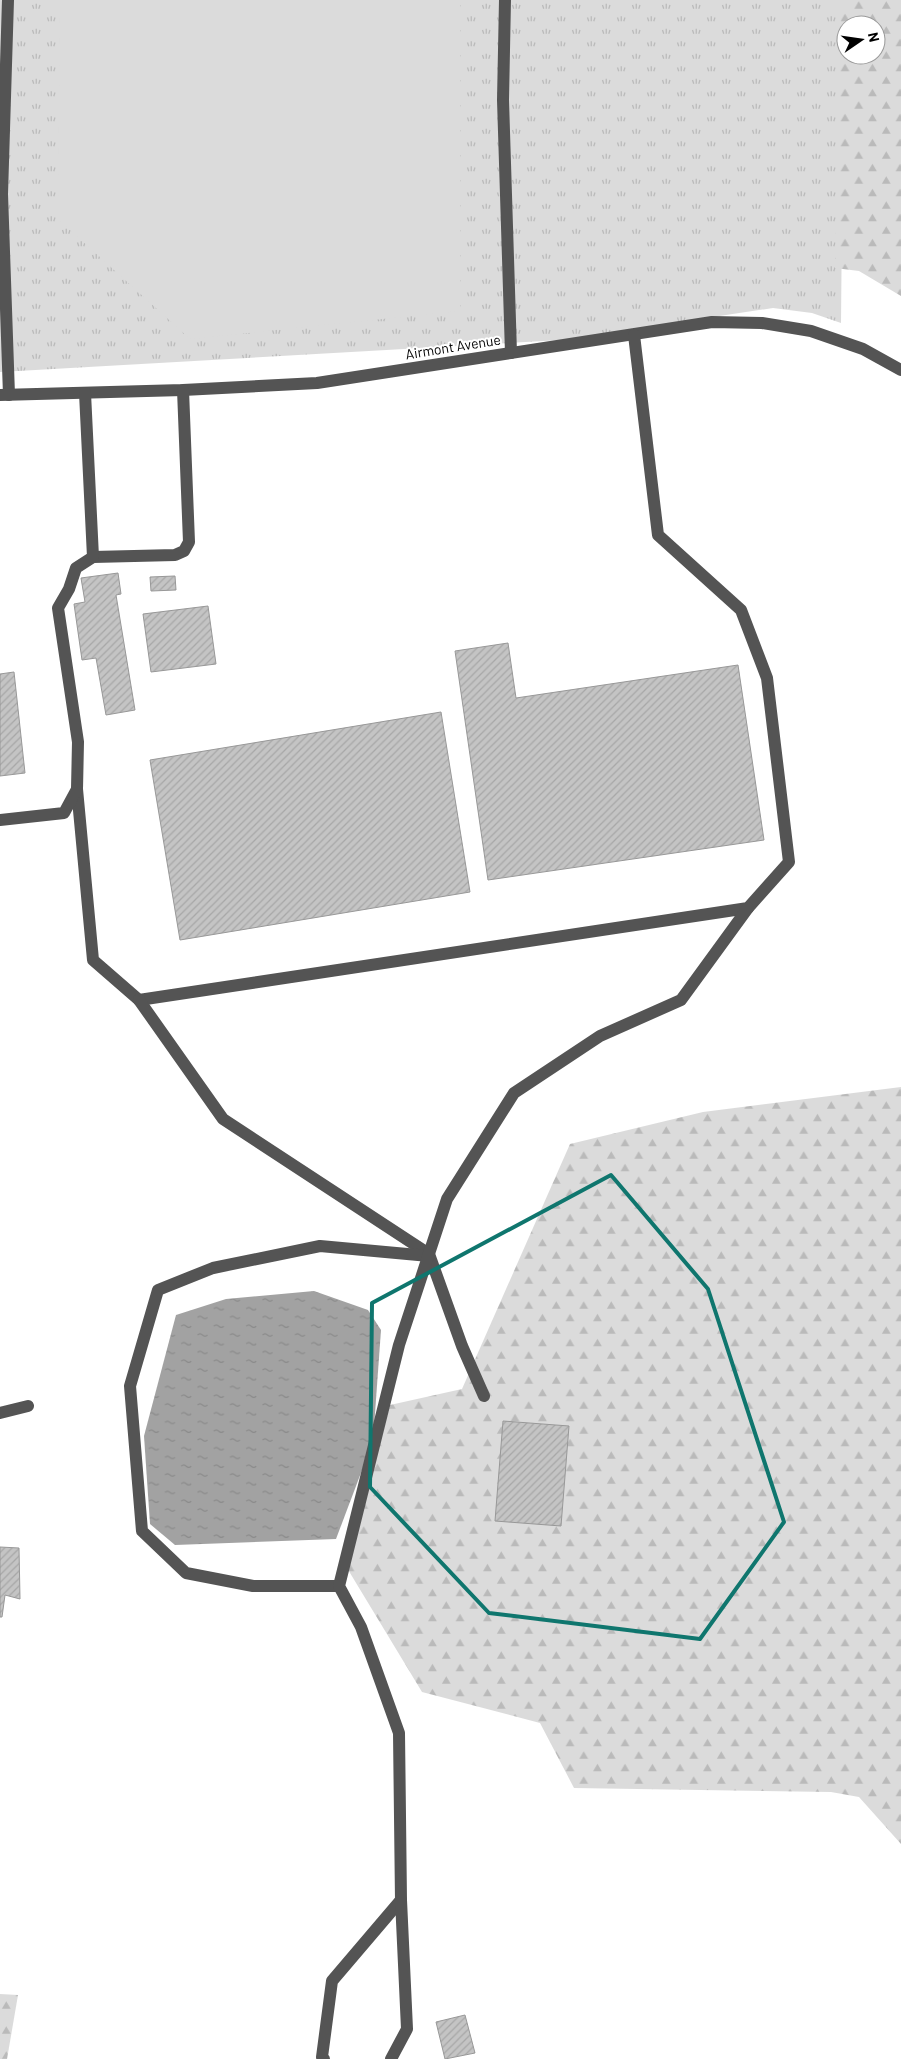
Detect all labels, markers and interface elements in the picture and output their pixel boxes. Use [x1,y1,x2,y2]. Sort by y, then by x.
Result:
north arrow [836,15,886,65]
text: N [865,31,883,43]
street label: Airmont Avenue [404,331,502,362]

